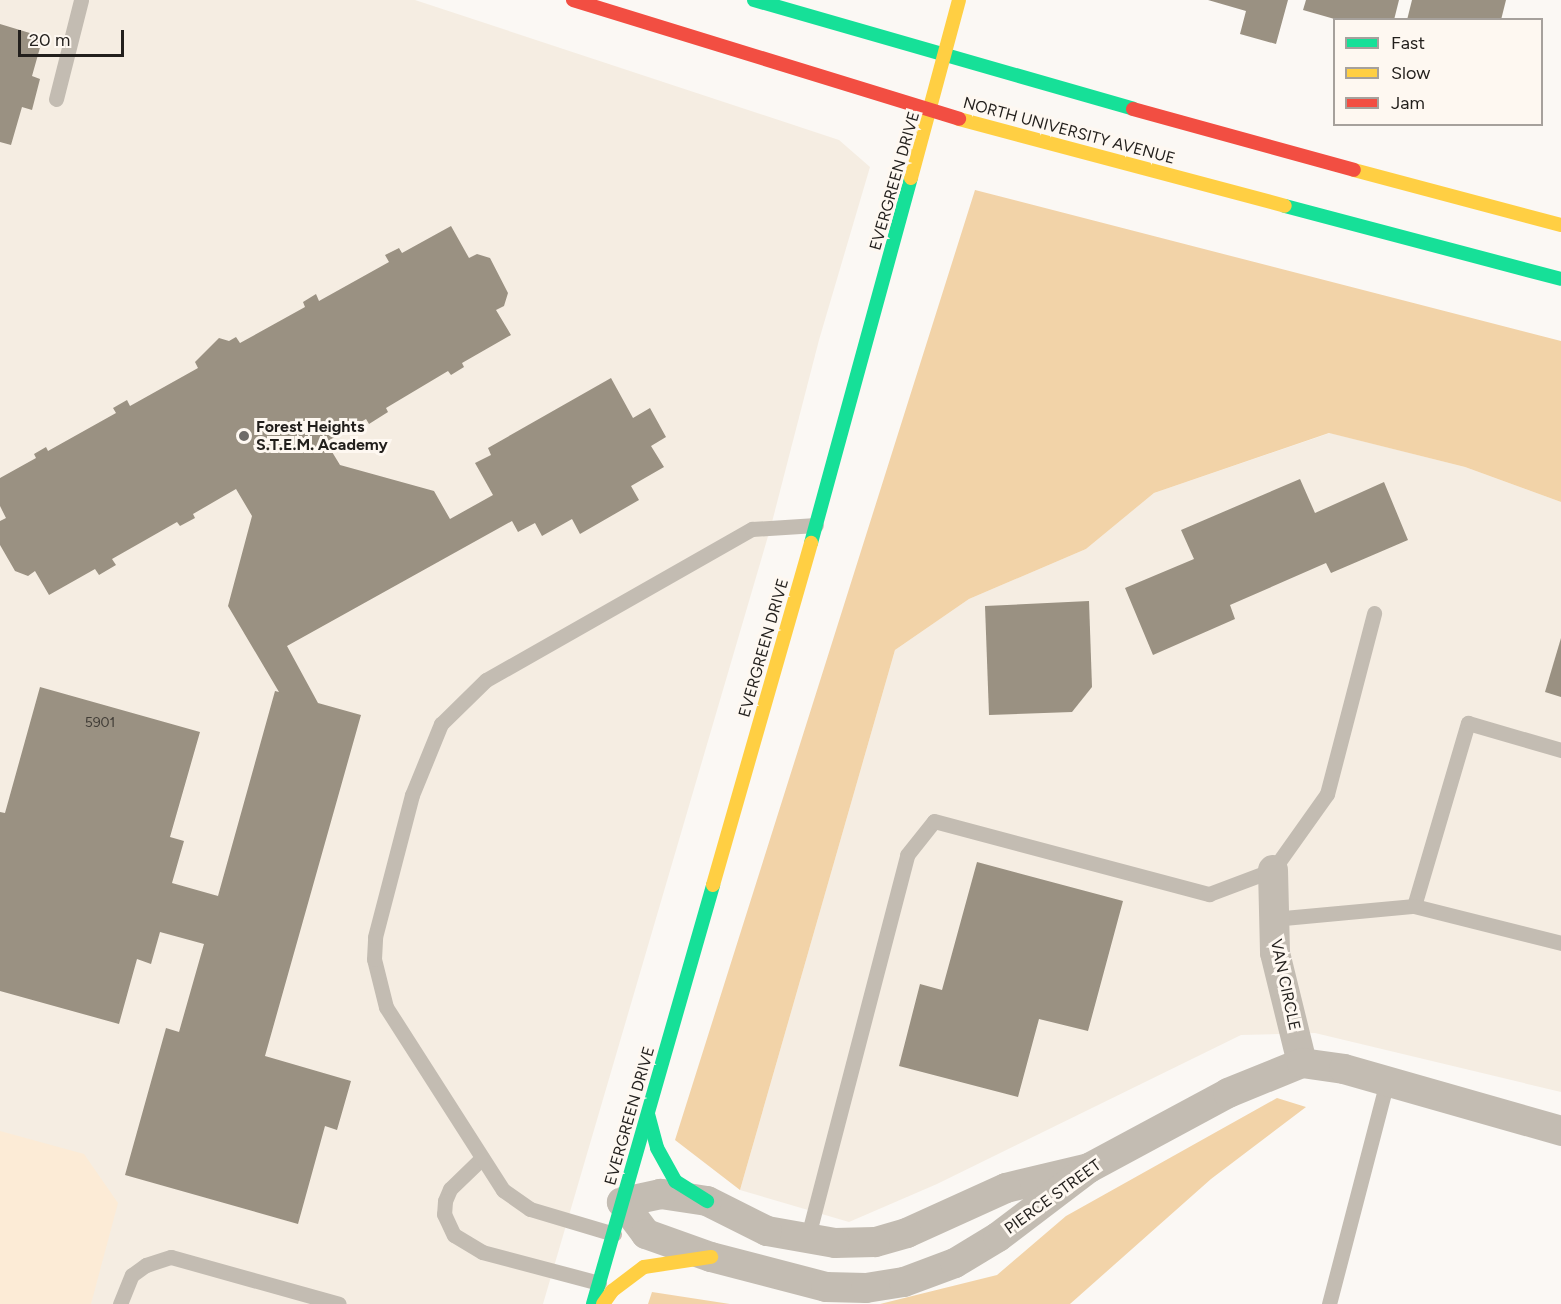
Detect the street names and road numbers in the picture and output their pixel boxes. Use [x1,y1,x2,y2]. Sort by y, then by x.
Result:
street label: NORTH UNIVERSITY AVENUE [961,93,1177,169]
street label: EVERGREEN DRIVE [866,109,924,253]
street label: EVERGREEN DRIVE [735,576,793,720]
street label: VAN CIRCLE [1266,938,1304,1032]
street label: EVERGREEN DRIVE [601,1044,659,1188]
street label: PIERCE STREET [1001,1156,1105,1238]

